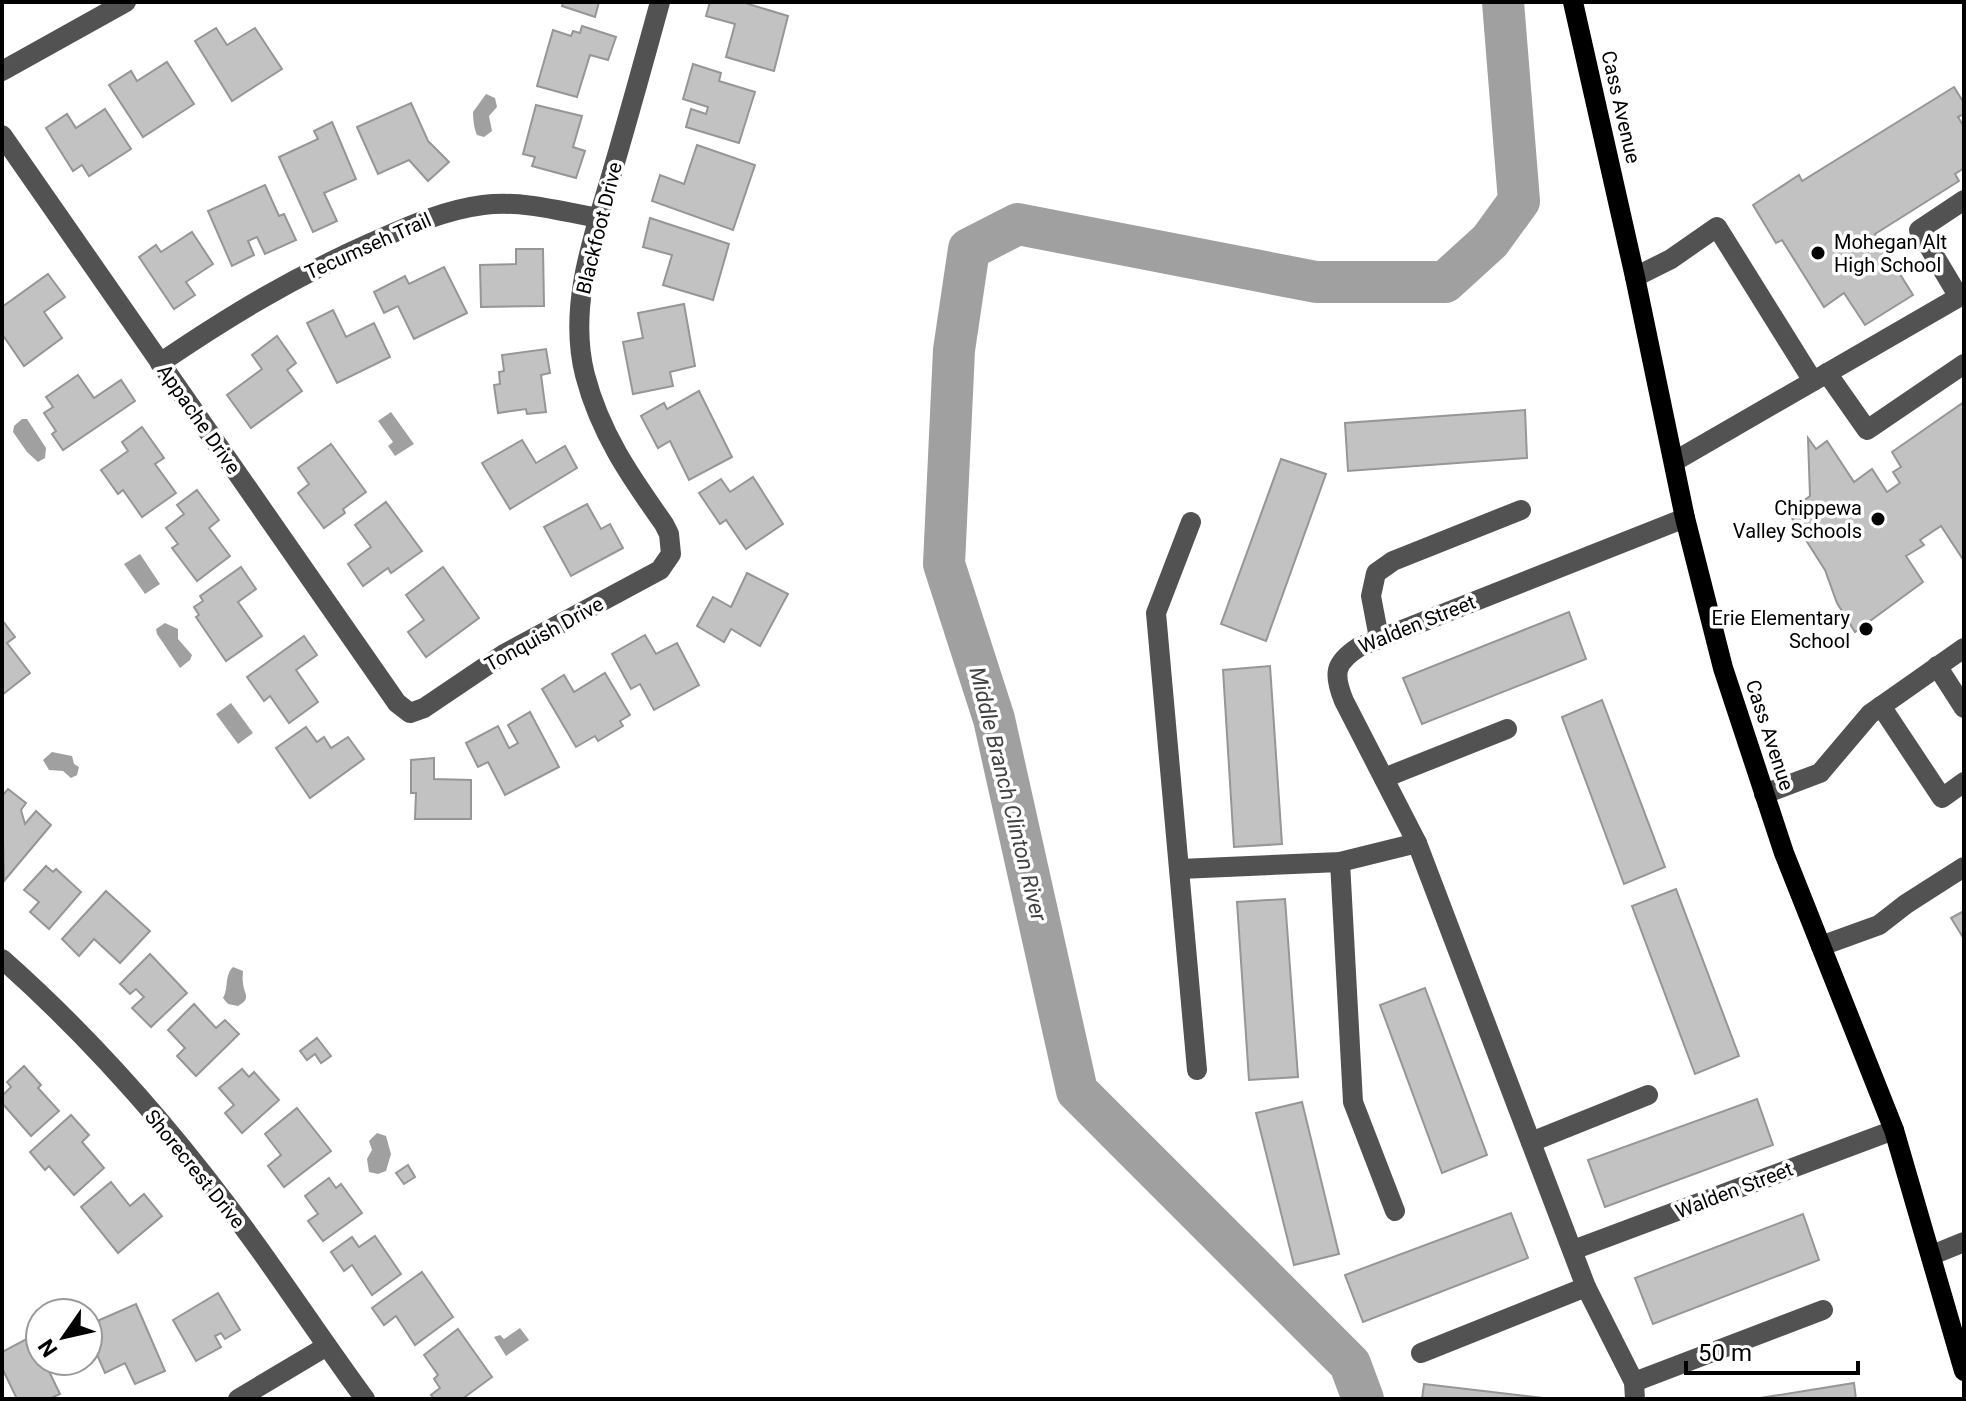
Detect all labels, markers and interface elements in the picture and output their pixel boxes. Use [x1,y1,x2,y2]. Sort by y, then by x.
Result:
street label: Cass Avenue [1596,48,1646,166]
street label: Blackfoot Drive [571,160,627,296]
street label: Tecumseh Trail [301,208,435,284]
place label: Mohegan Alt High School [1834,230,1947,277]
marker: Mohegan Alt High School [1809,244,1827,262]
street label: Appache Drive [152,360,246,478]
place label: Chippewa Valley Schools [1733,496,1862,543]
marker: Chippewa Valley Schools [1869,510,1887,528]
street label: Walden Street [1355,590,1479,658]
street label: Tonquish Drive [480,592,608,676]
place label: Erie Elementary School [1712,606,1851,653]
marker: Erie Elementary School [1857,620,1875,638]
water label: Middle Branch Clinton River [964,664,1052,924]
street label: Cass Avenue [1741,677,1799,793]
street label: Shorecrest Drive [140,1105,250,1233]
street label: Walden Street [1672,1157,1796,1223]
north arrow [24,1297,104,1377]
scale bar [1686,1325,1858,1375]
text: N [33,1334,63,1361]
text: 50 m [1698,1339,1752,1367]

